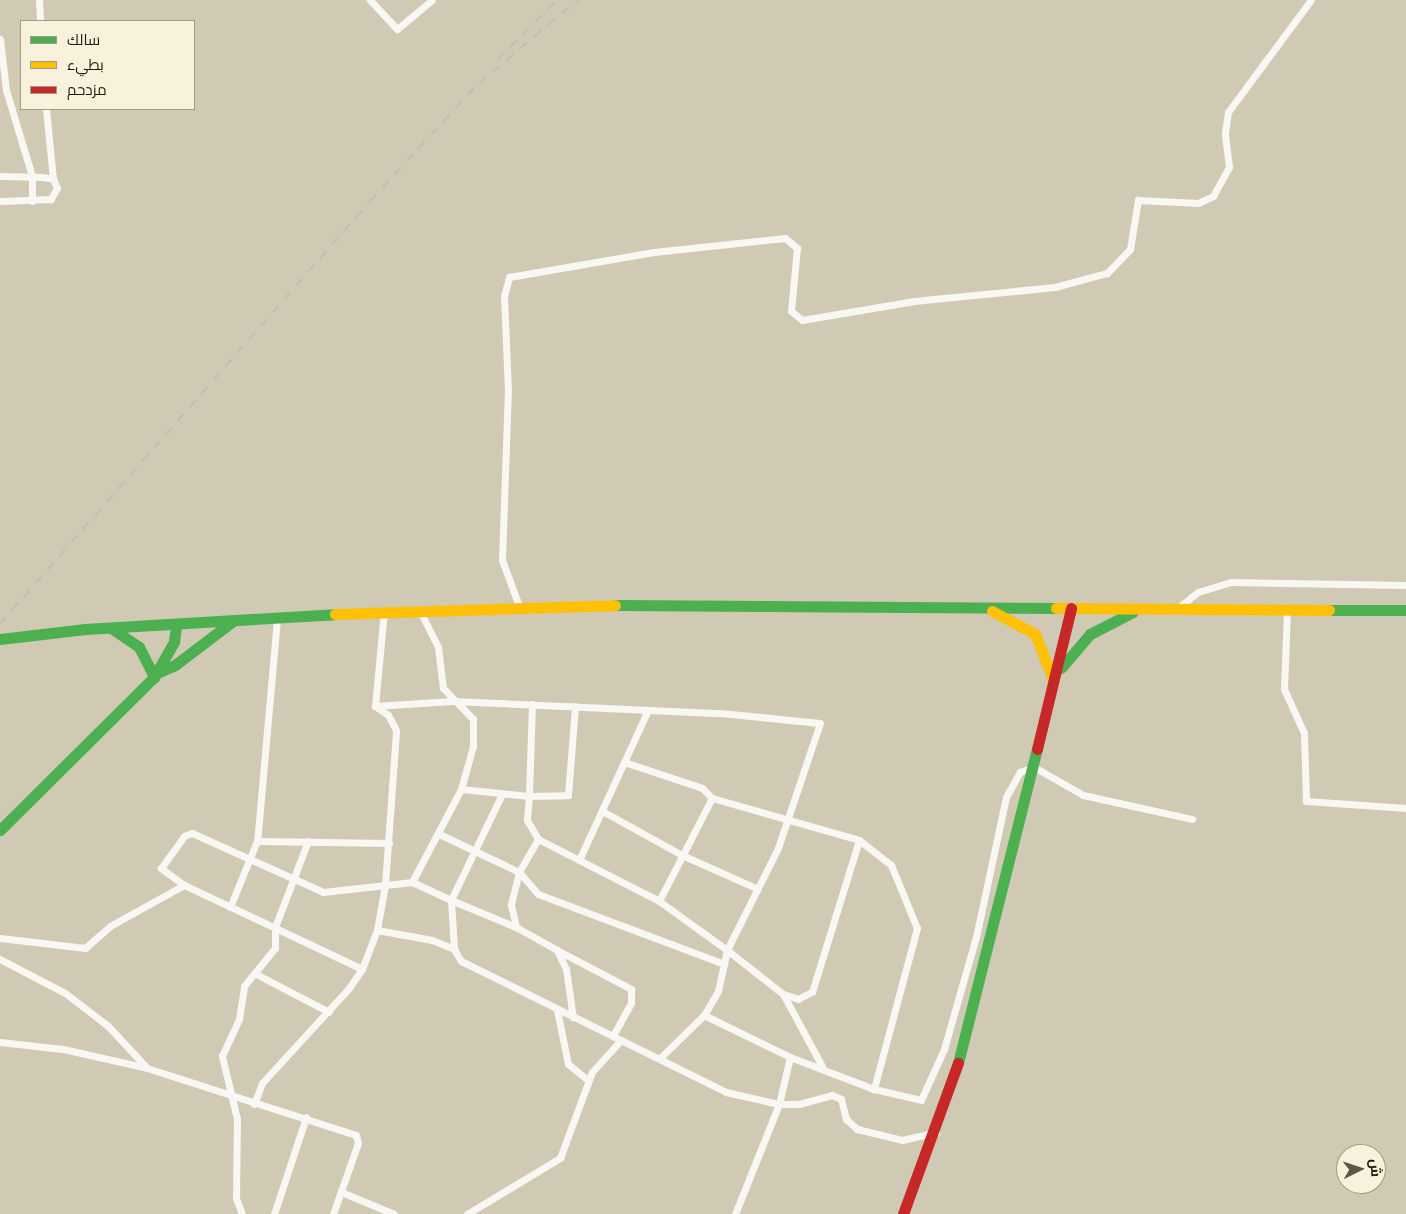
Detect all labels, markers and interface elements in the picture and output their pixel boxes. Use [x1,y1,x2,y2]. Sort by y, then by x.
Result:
legend [20,20,195,110]
text: سالك [67,31,100,49]
text: بطيء [67,56,104,74]
text: مزدحم [67,81,107,99]
north arrow [1336,1144,1386,1194]
text: ش [1366,1158,1385,1178]

